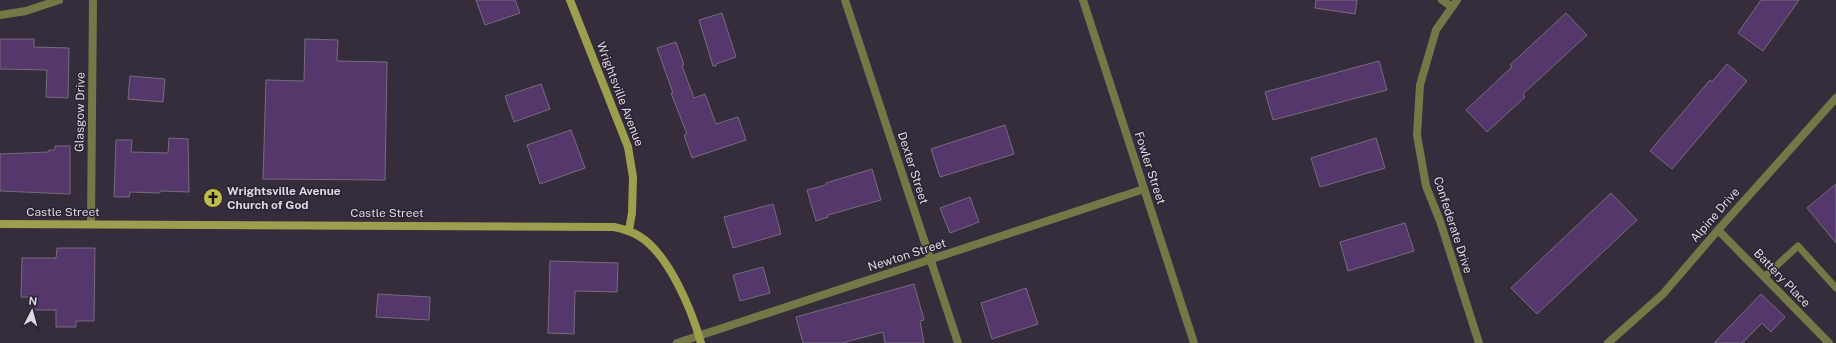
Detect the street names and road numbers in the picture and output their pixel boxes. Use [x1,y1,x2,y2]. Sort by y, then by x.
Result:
street label: Wrightsville Avenue [594,40,646,148]
street label: Glasgow Drive [72,72,88,152]
street label: Dexter Street [895,130,931,206]
street label: Fowler Street [1132,130,1168,207]
street label: Confederate Drive [1431,175,1475,275]
street label: Alpine Drive [1688,185,1743,245]
street label: Castle Street [26,205,100,219]
street label: Castle Street [350,206,424,220]
street label: Newton Street [866,236,948,274]
street label: Battery Place [1751,246,1813,310]

